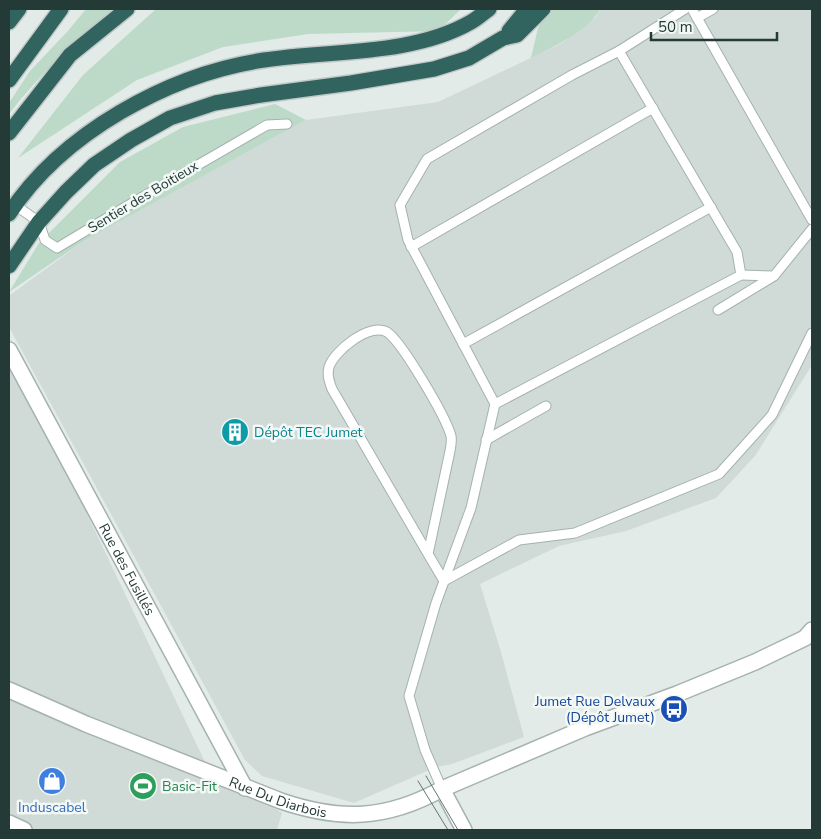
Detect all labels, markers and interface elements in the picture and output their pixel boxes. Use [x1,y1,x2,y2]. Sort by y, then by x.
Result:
scale bar [651,10,777,42]
text: 50 m [658,17,693,37]
street label: Sentier des Boitieux [84,156,202,237]
building icon: Dépôt TEC Jumet [220,417,250,447]
place label: Dépôt TEC Jumet [254,423,363,442]
street label: Rue des Fusillés [95,520,160,619]
place label: Jumet Rue Delvaux (Dépôt Jumet) [534,692,656,727]
bus stop icon: Jumet Rue Delvaux (Dépôt Jumet) [659,694,689,724]
shop icon: Induscabel [37,766,67,796]
sports icon: Basic-Fit [128,771,158,801]
street label: Rue Du Diarbois [226,772,329,822]
place label: Basic-Fit [162,777,217,796]
place label: Induscabel [18,798,87,817]

